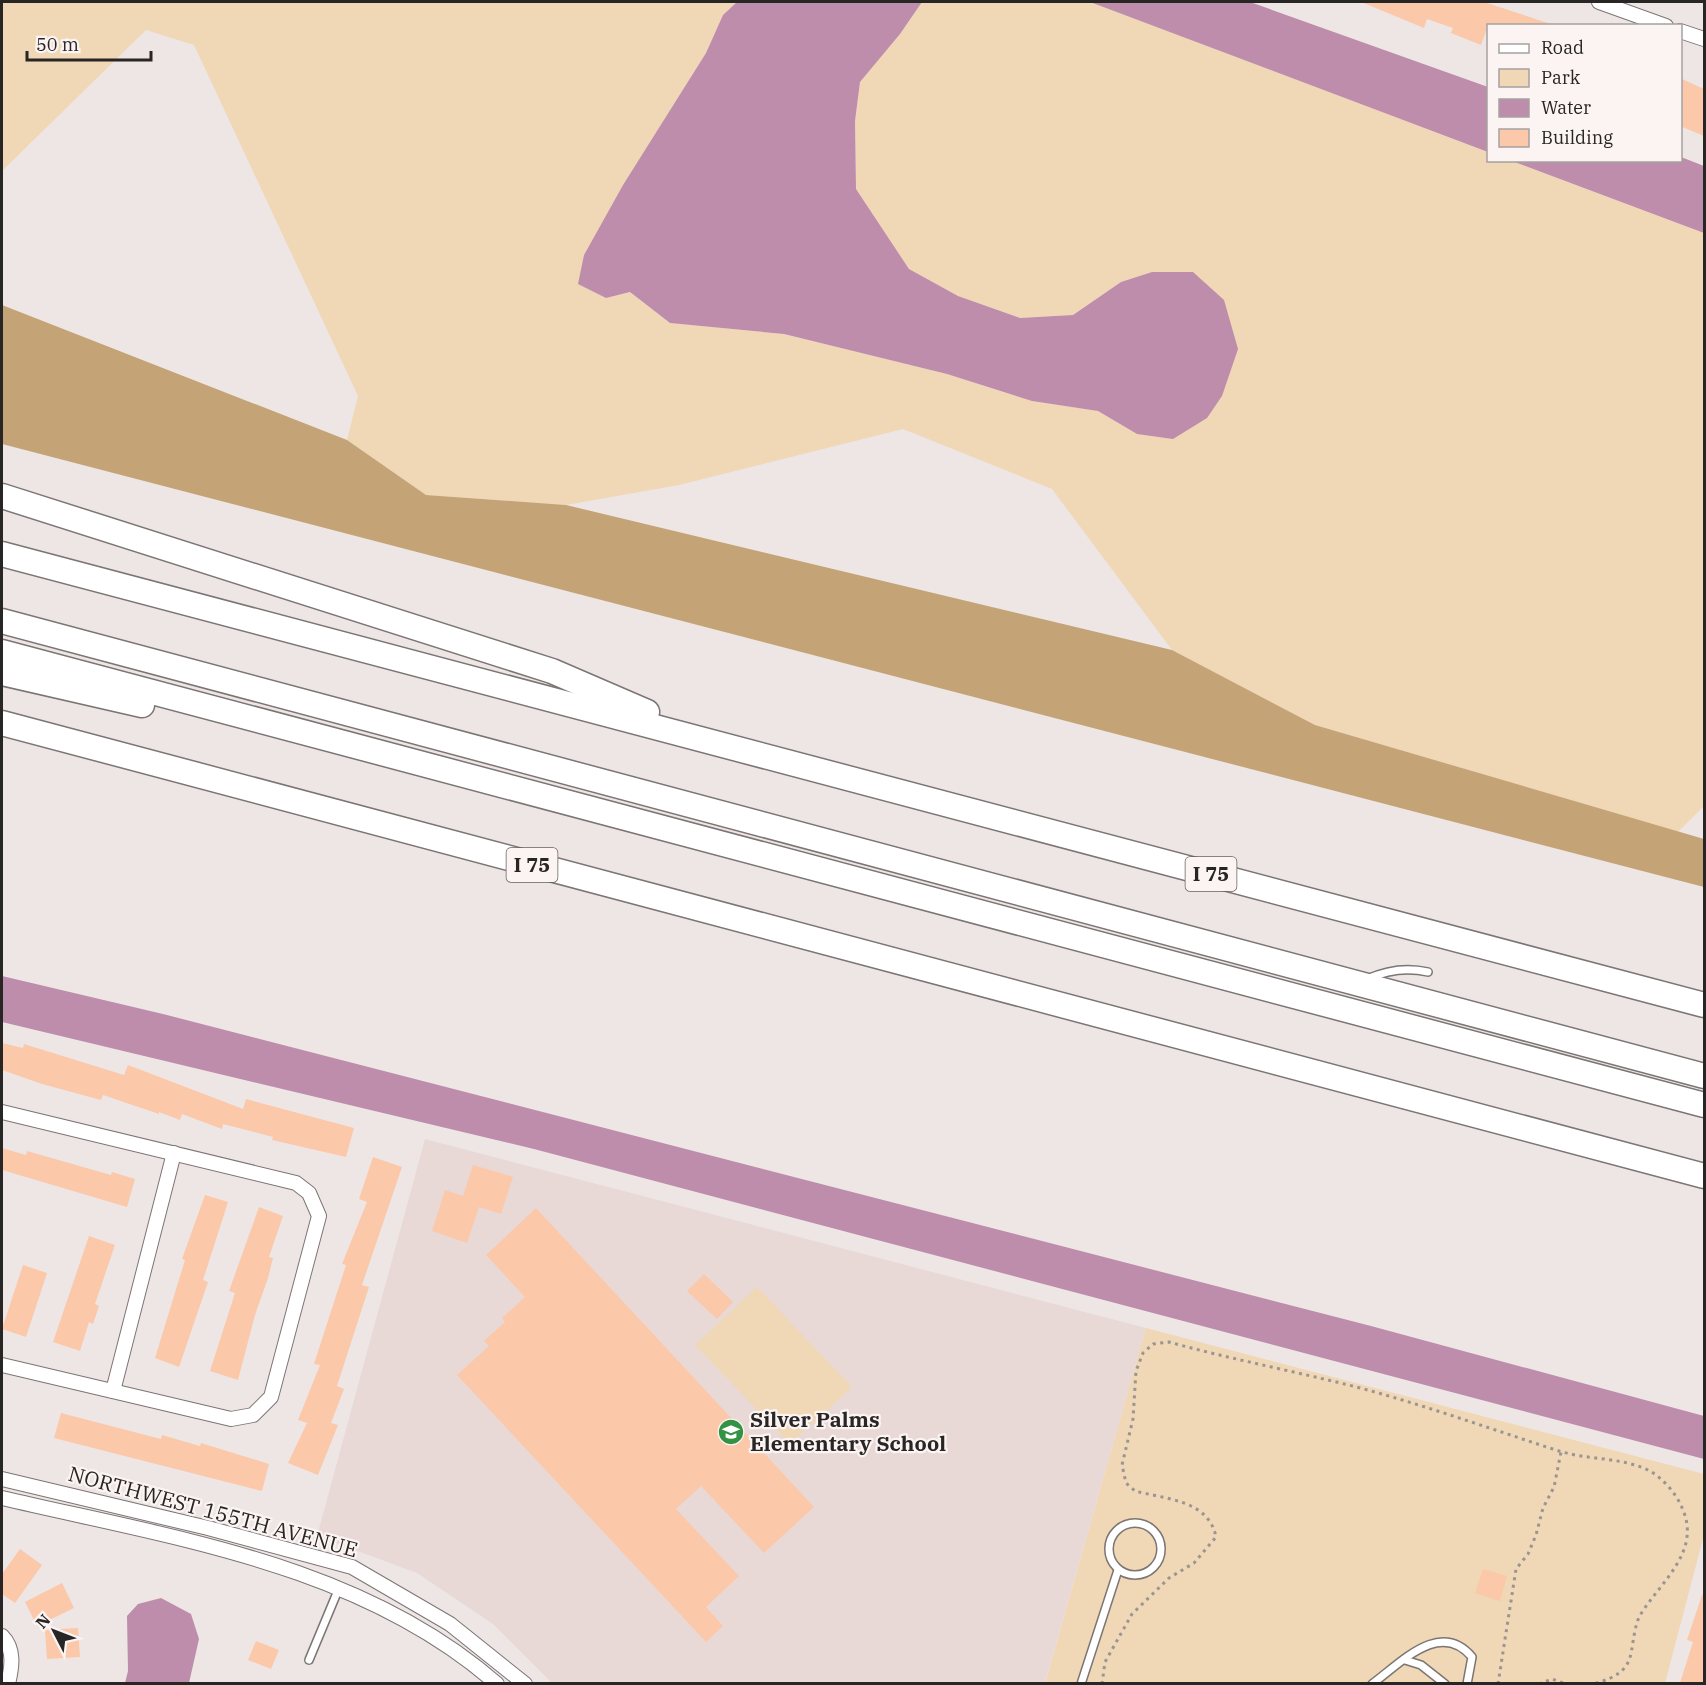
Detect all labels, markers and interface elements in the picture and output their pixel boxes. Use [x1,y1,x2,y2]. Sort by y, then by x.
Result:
scale bar [27,24,152,62]
legend [1487,24,1682,162]
text: 50 m [36,33,79,56]
text: Road [1541,36,1584,59]
text: Park [1541,66,1581,89]
text: Water [1541,96,1591,119]
text: Building [1541,126,1613,149]
road number: I 75 [506,848,558,882]
road number: I 75 [1186,857,1236,891]
place label: Silver Palms Elementary School [750,1405,946,1457]
school or university icon: Silver Palms Elementary School [716,1417,746,1447]
street label: NORTHWEST 155TH AVENUE [65,1459,361,1563]
north arrow [24,1601,84,1661]
text: N [31,1610,55,1632]

